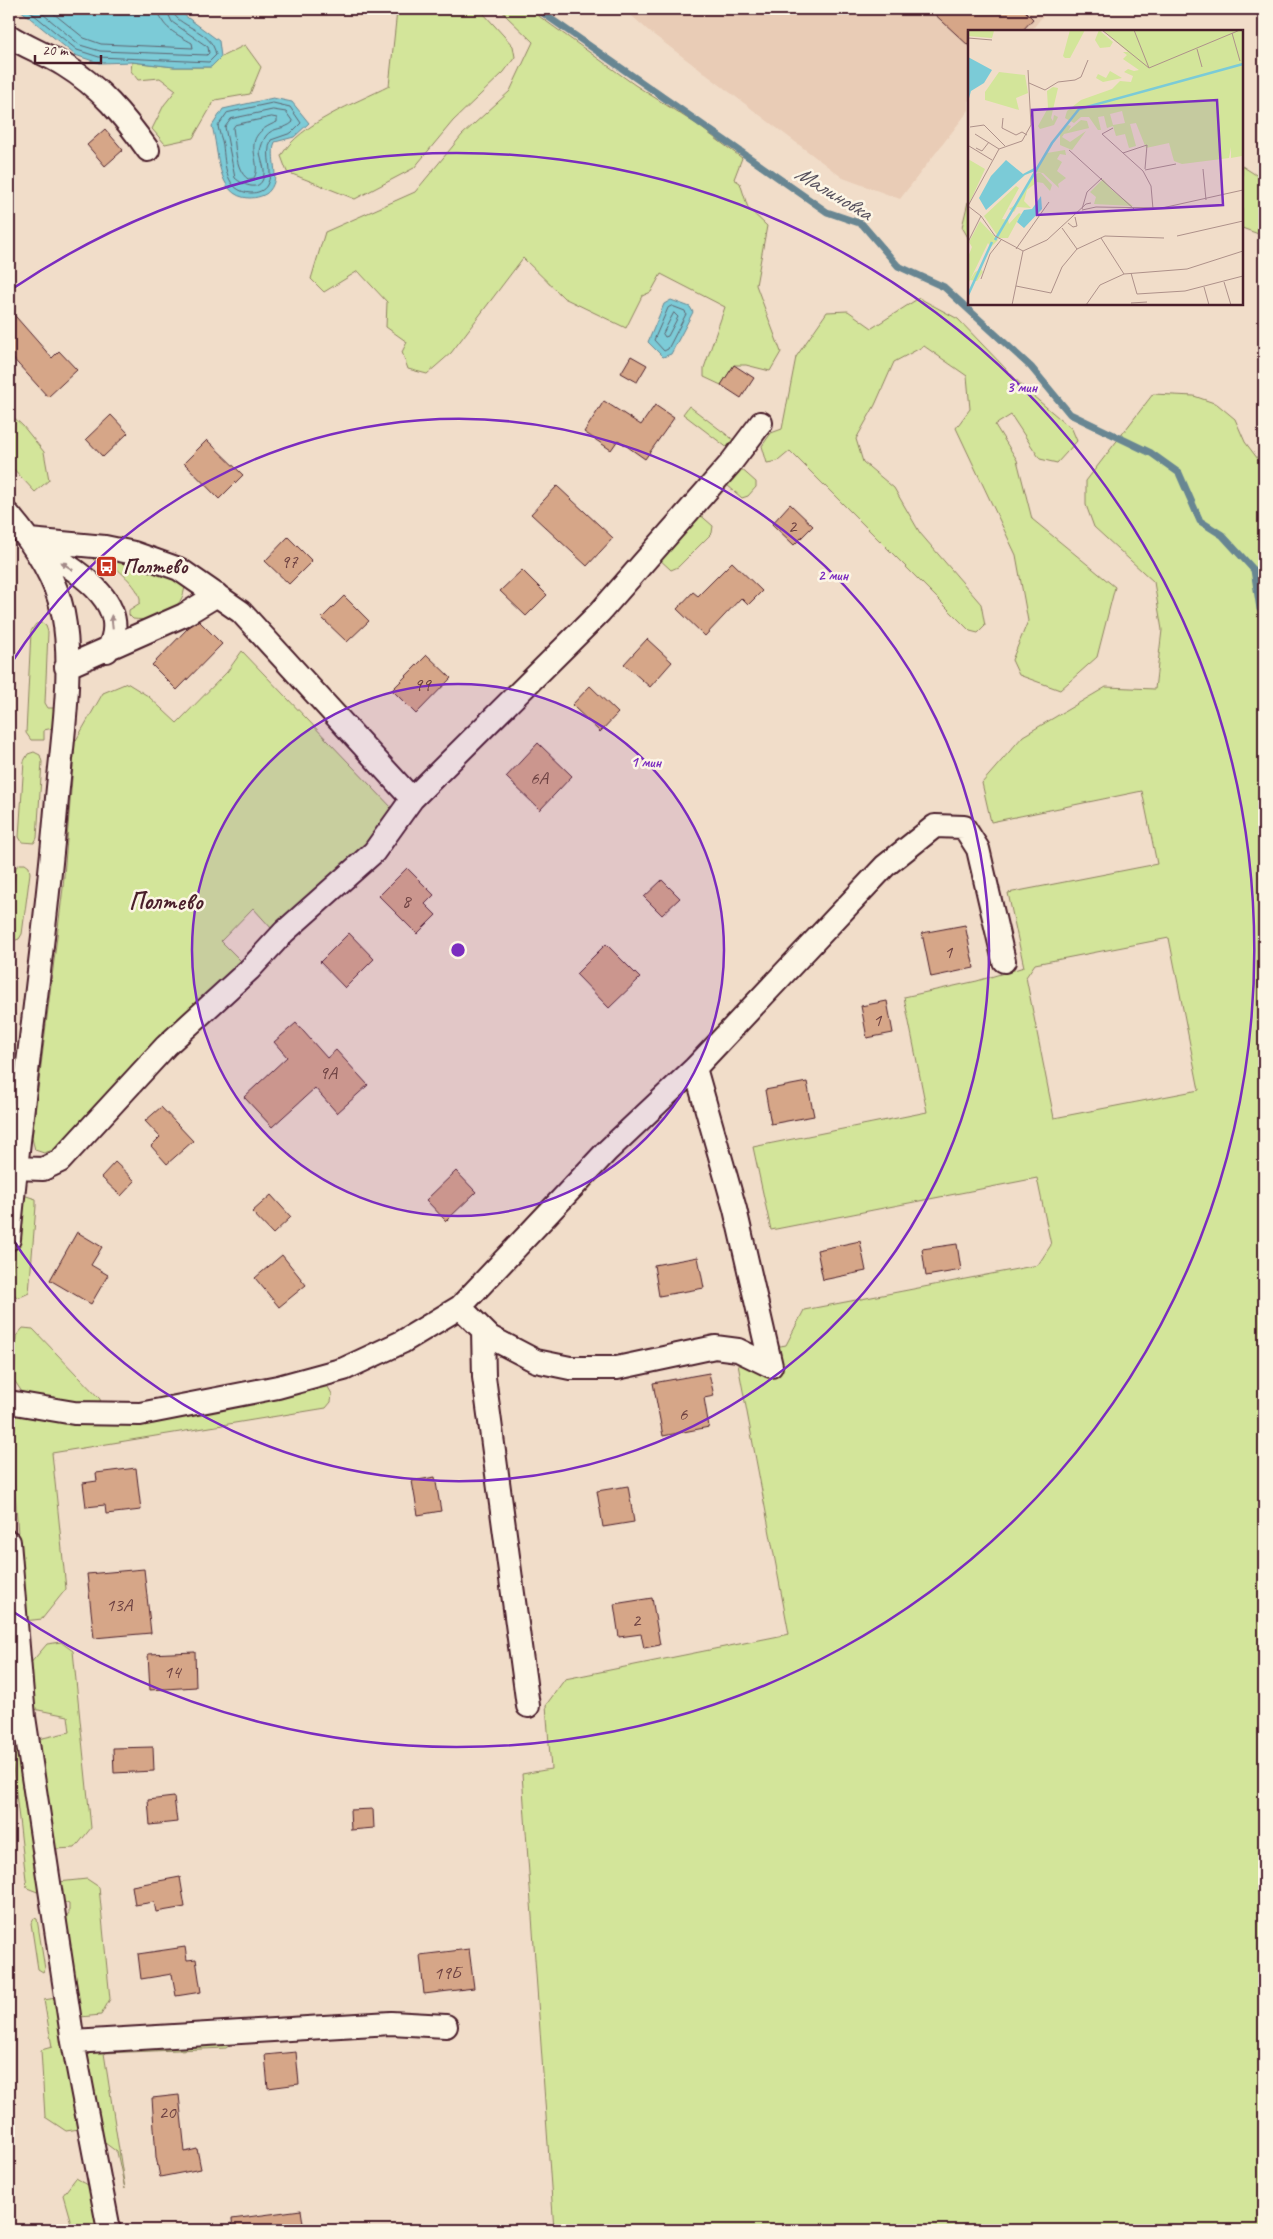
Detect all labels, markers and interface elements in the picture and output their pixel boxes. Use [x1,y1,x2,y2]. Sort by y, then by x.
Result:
inset map [968,30,1243,305]
scale bar [35,32,101,64]
text: 20 m [42,41,69,60]
water label: Малиновка [790,159,879,228]
text: 3 мин [1007,378,1039,397]
house number: 2 [788,514,798,538]
house number: 97 [280,550,299,574]
place label: Полтево [123,553,189,579]
bus stop icon: Полтево [95,554,119,578]
one-way arrow [60,561,73,571]
text: 2 мин [818,566,850,585]
one-way arrow [108,614,116,630]
house number: 99 [413,673,432,697]
text: 1 мин [631,753,663,772]
house number: 6А [530,766,550,790]
district label: Полтево [129,886,204,916]
house number: 8 [402,889,413,913]
house number: 1 [944,940,954,964]
centre of rings [449,941,467,959]
house number: 1 [873,1008,883,1032]
house number: 9А [319,1061,339,1085]
house number: 6 [679,1402,689,1426]
house number: 13А [106,1593,134,1617]
house number: 2 [632,1608,642,1632]
house number: 14 [163,1660,183,1684]
house number: 19Б [434,1961,464,1985]
house number: 20 [158,2100,177,2124]

